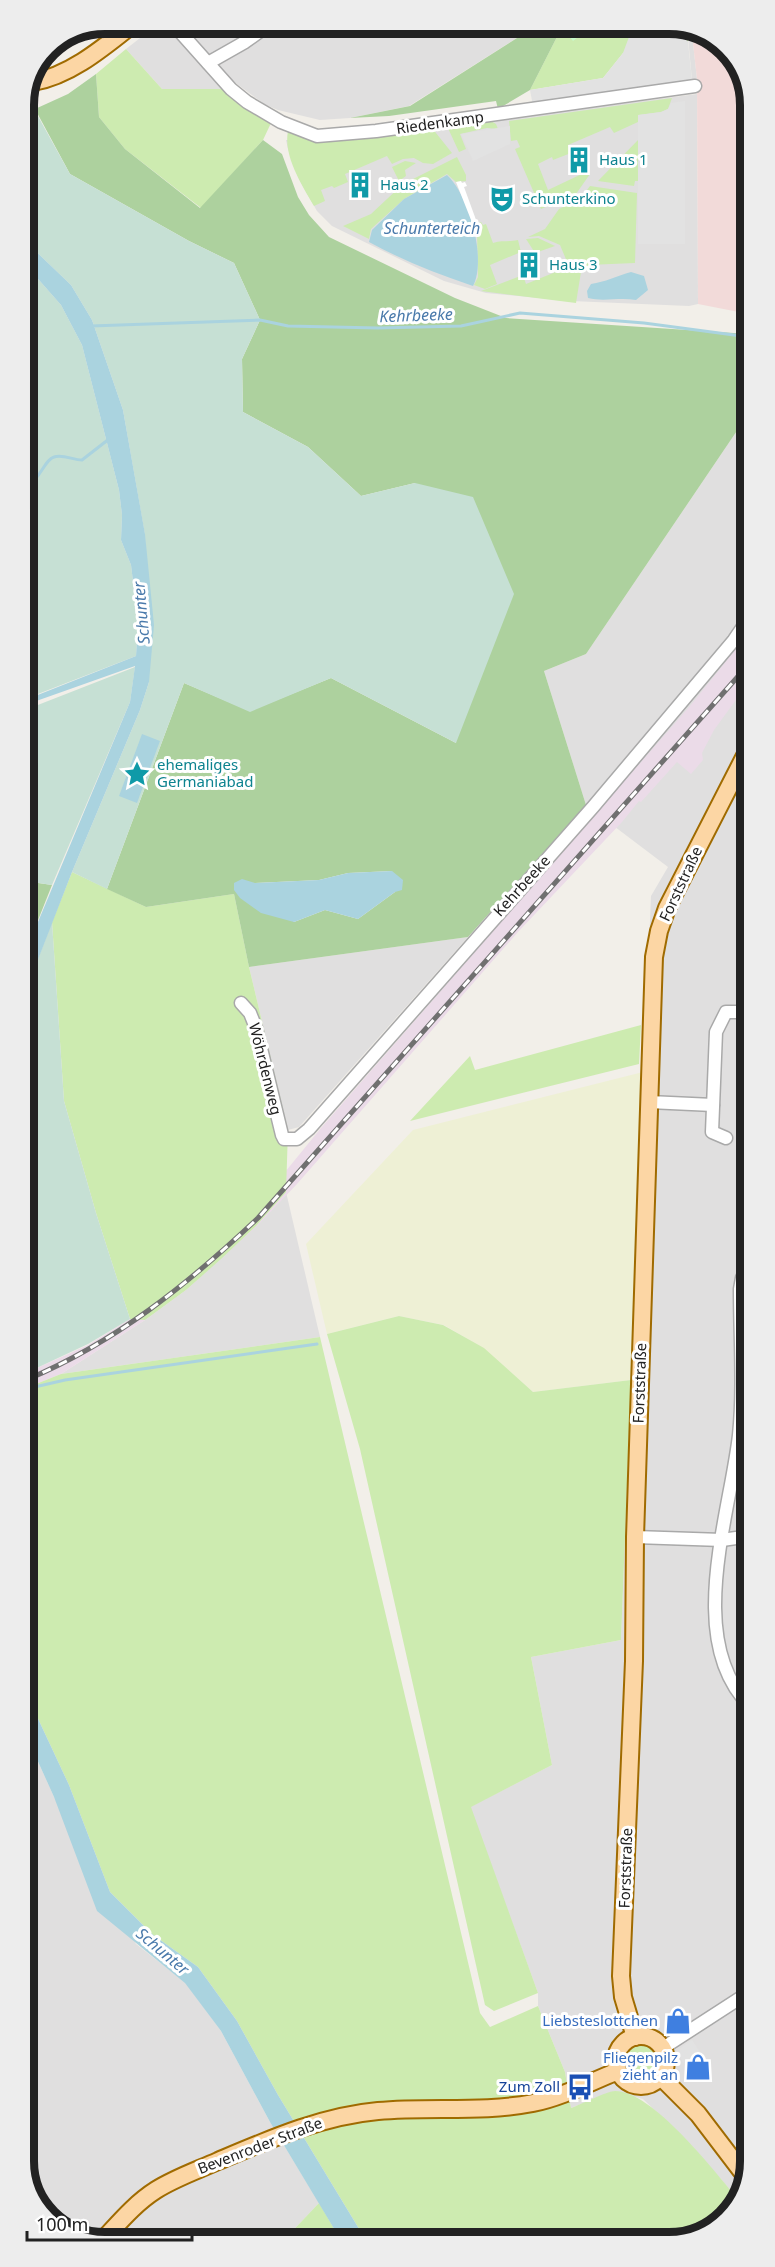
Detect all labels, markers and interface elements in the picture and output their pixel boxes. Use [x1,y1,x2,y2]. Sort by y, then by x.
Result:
street label: Riedenkamp [395,106,485,138]
building icon: Haus 1 [564,145,594,175]
place label: Haus 1 [599,149,647,169]
building icon: Haus 2 [345,170,375,200]
place label: Haus 2 [380,174,428,194]
theatre icon: Schunterkino [487,184,517,214]
place label: Schunterkino [522,188,616,208]
water label: Schunterteich [384,217,480,239]
building icon: Haus 3 [514,250,544,280]
place label: Haus 3 [549,254,597,274]
water label: Kehrbeeke [379,303,453,327]
water label: Schunter [127,580,155,645]
place label: ehemaliges Germaniabad [157,754,253,791]
place icon: ehemaliges Germaniabad [122,759,152,789]
street label: Forststraße [654,843,706,924]
street label: Kehrbeeke [488,850,554,920]
street label: Wöhrdenweg [245,1021,287,1117]
street label: Forststraße [628,1342,650,1424]
street label: Forststraße [614,1827,636,1909]
water label: Schunter [132,1922,195,1980]
shop icon: Liebsteslottchen [663,2006,693,2036]
place label: Liebsteslottchen [542,2010,658,2030]
place label: Fliegenpilz zieht an [603,2047,678,2084]
shop icon: Fliegenpilz zieht an [683,2052,713,2082]
bus stop icon: Zum Zoll [565,2072,595,2102]
place label: Zum Zoll [499,2076,560,2096]
street label: Bevenroder Straße [194,2112,325,2178]
scale bar [27,2204,192,2242]
text: 100 m [36,2212,88,2236]

